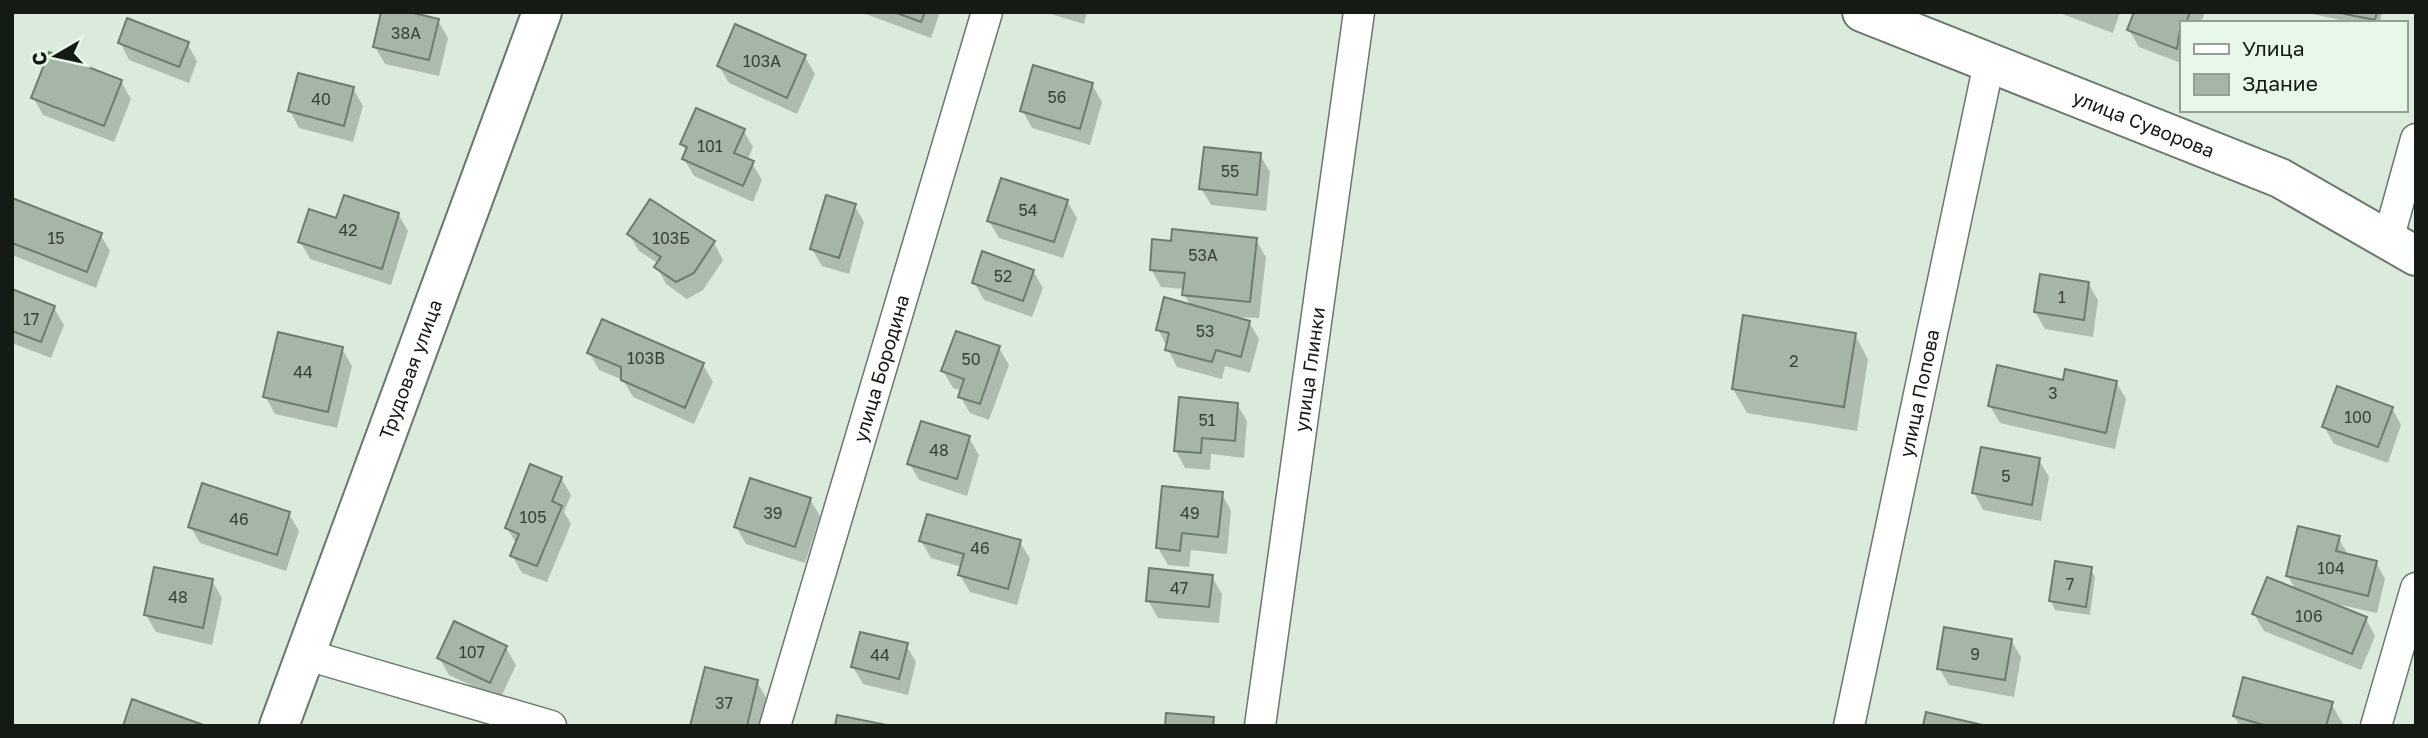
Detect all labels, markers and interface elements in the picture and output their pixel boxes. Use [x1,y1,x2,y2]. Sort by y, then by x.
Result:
north arrow [21,21,91,91]
legend [2180,21,2407,112]
house number: 38А [391,23,421,43]
text: Улица [2242,35,2305,61]
text: С [26,50,51,67]
house number: 103А [743,51,781,71]
text: Здание [2242,70,2318,96]
street label: улица Суворова [2069,85,2218,162]
house number: 56 [1048,87,1066,107]
house number: 40 [311,89,331,109]
house number: 101 [697,136,723,156]
house number: 55 [1221,161,1239,181]
house number: 54 [1018,200,1038,220]
house number: 42 [338,220,358,240]
house number: 15 [47,228,65,248]
house number: 103Б [652,228,690,248]
house number: 53А [1188,245,1218,265]
house number: 52 [994,266,1012,286]
house number: 1 [2058,287,2066,307]
street label: улица Бородина [848,292,913,445]
street label: Трудовая улица [374,296,446,442]
street label: улица Глинки [1289,305,1329,433]
house number: 17 [23,309,39,329]
house number: 53 [1196,321,1214,341]
street label: улица Попова [1894,327,1943,459]
house number: 103В [627,348,665,368]
house number: 50 [961,349,981,369]
house number: 2 [1789,351,1799,371]
house number: 44 [293,362,313,382]
house number: 3 [2048,383,2058,403]
house number: 100 [2344,407,2372,427]
house number: 51 [1198,410,1216,430]
house number: 48 [929,440,949,460]
house number: 5 [2001,466,2011,486]
house number: 39 [763,503,783,523]
house number: 49 [1180,503,1200,523]
house number: 105 [520,507,546,527]
house number: 46 [229,509,249,529]
house number: 46 [970,538,990,558]
house number: 104 [2317,558,2345,578]
house number: 7 [2066,574,2074,594]
house number: 47 [1170,578,1188,598]
house number: 48 [168,587,188,607]
house number: 106 [2295,606,2323,626]
house number: 107 [459,642,485,662]
house number: 9 [1970,644,1980,664]
house number: 44 [870,645,890,665]
house number: 37 [715,693,733,713]

